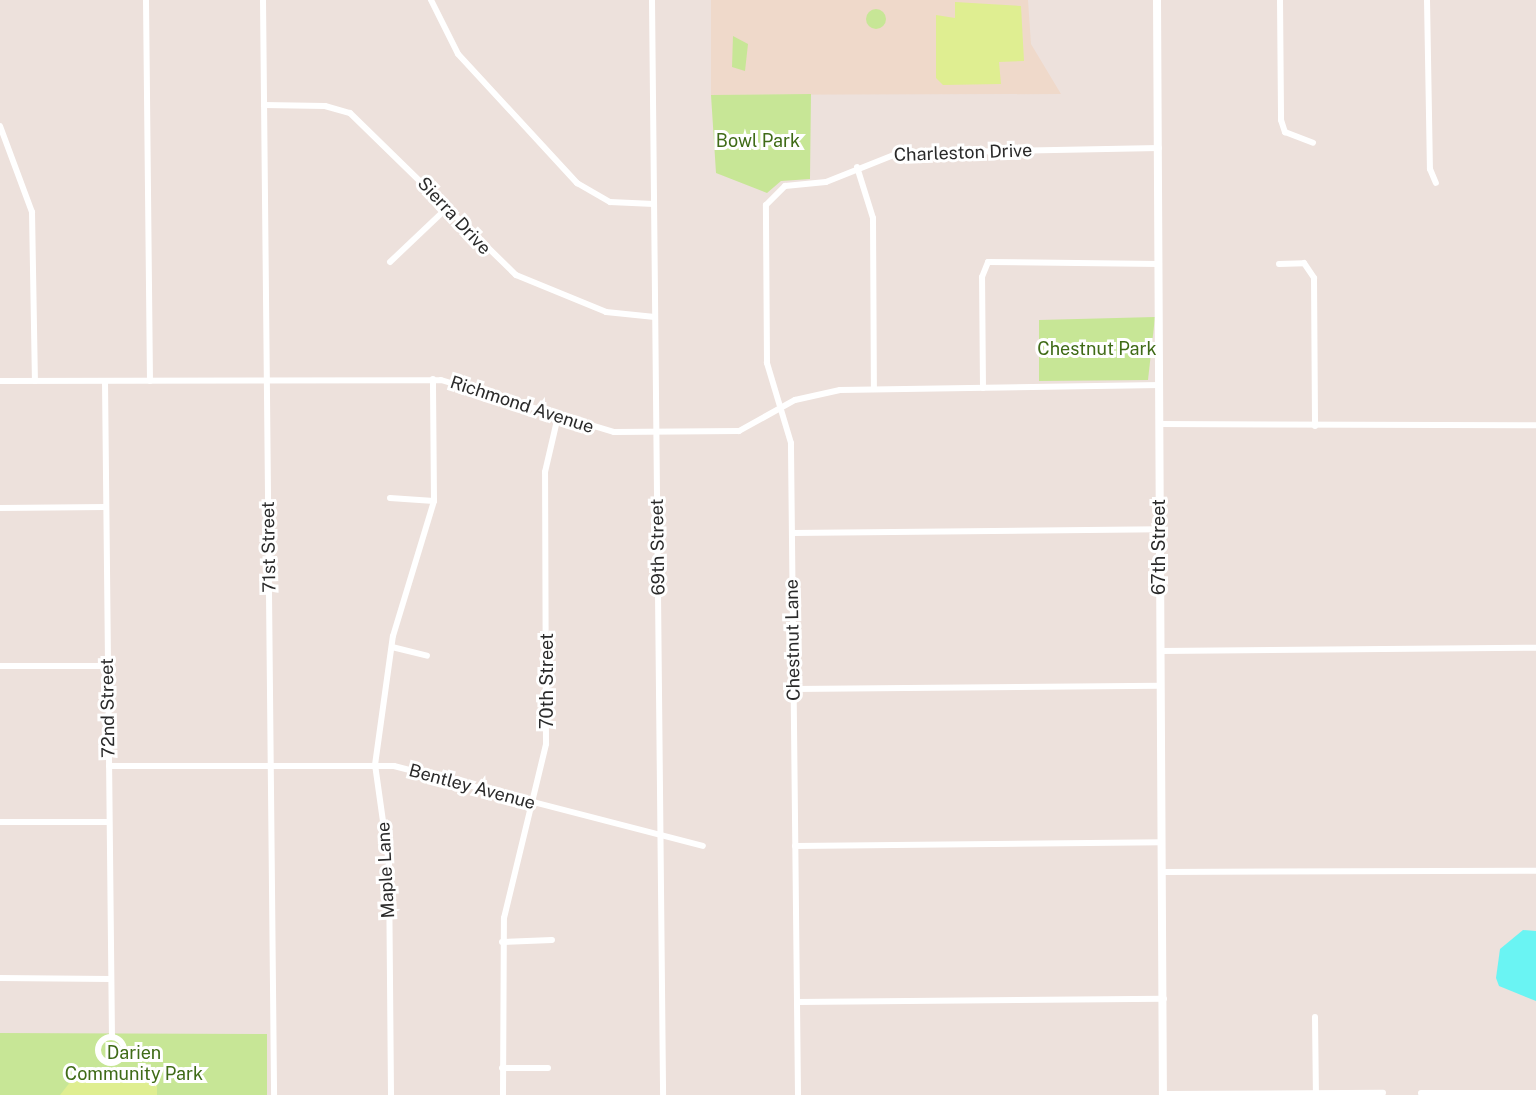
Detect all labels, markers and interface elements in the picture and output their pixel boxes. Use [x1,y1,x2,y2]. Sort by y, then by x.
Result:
park label: Bowl Park [716,130,800,152]
street label: Charleston Drive [893,140,1033,166]
street label: Sierra Drive [413,173,495,259]
park label: Chestnut Park [1037,338,1157,360]
street label: Richmond Avenue [448,372,596,438]
street label: 69th Street [646,498,670,596]
street label: 67th Street [1148,499,1170,595]
street label: 71st Street [257,501,281,593]
street label: Chestnut Lane [781,579,805,701]
street label: 70th Street [536,633,558,729]
street label: 72nd Street [96,658,120,758]
street label: Bentley Avenue [406,760,538,814]
street label: Maple Lane [373,821,399,919]
park label: Darien Community Park [65,1043,203,1086]

